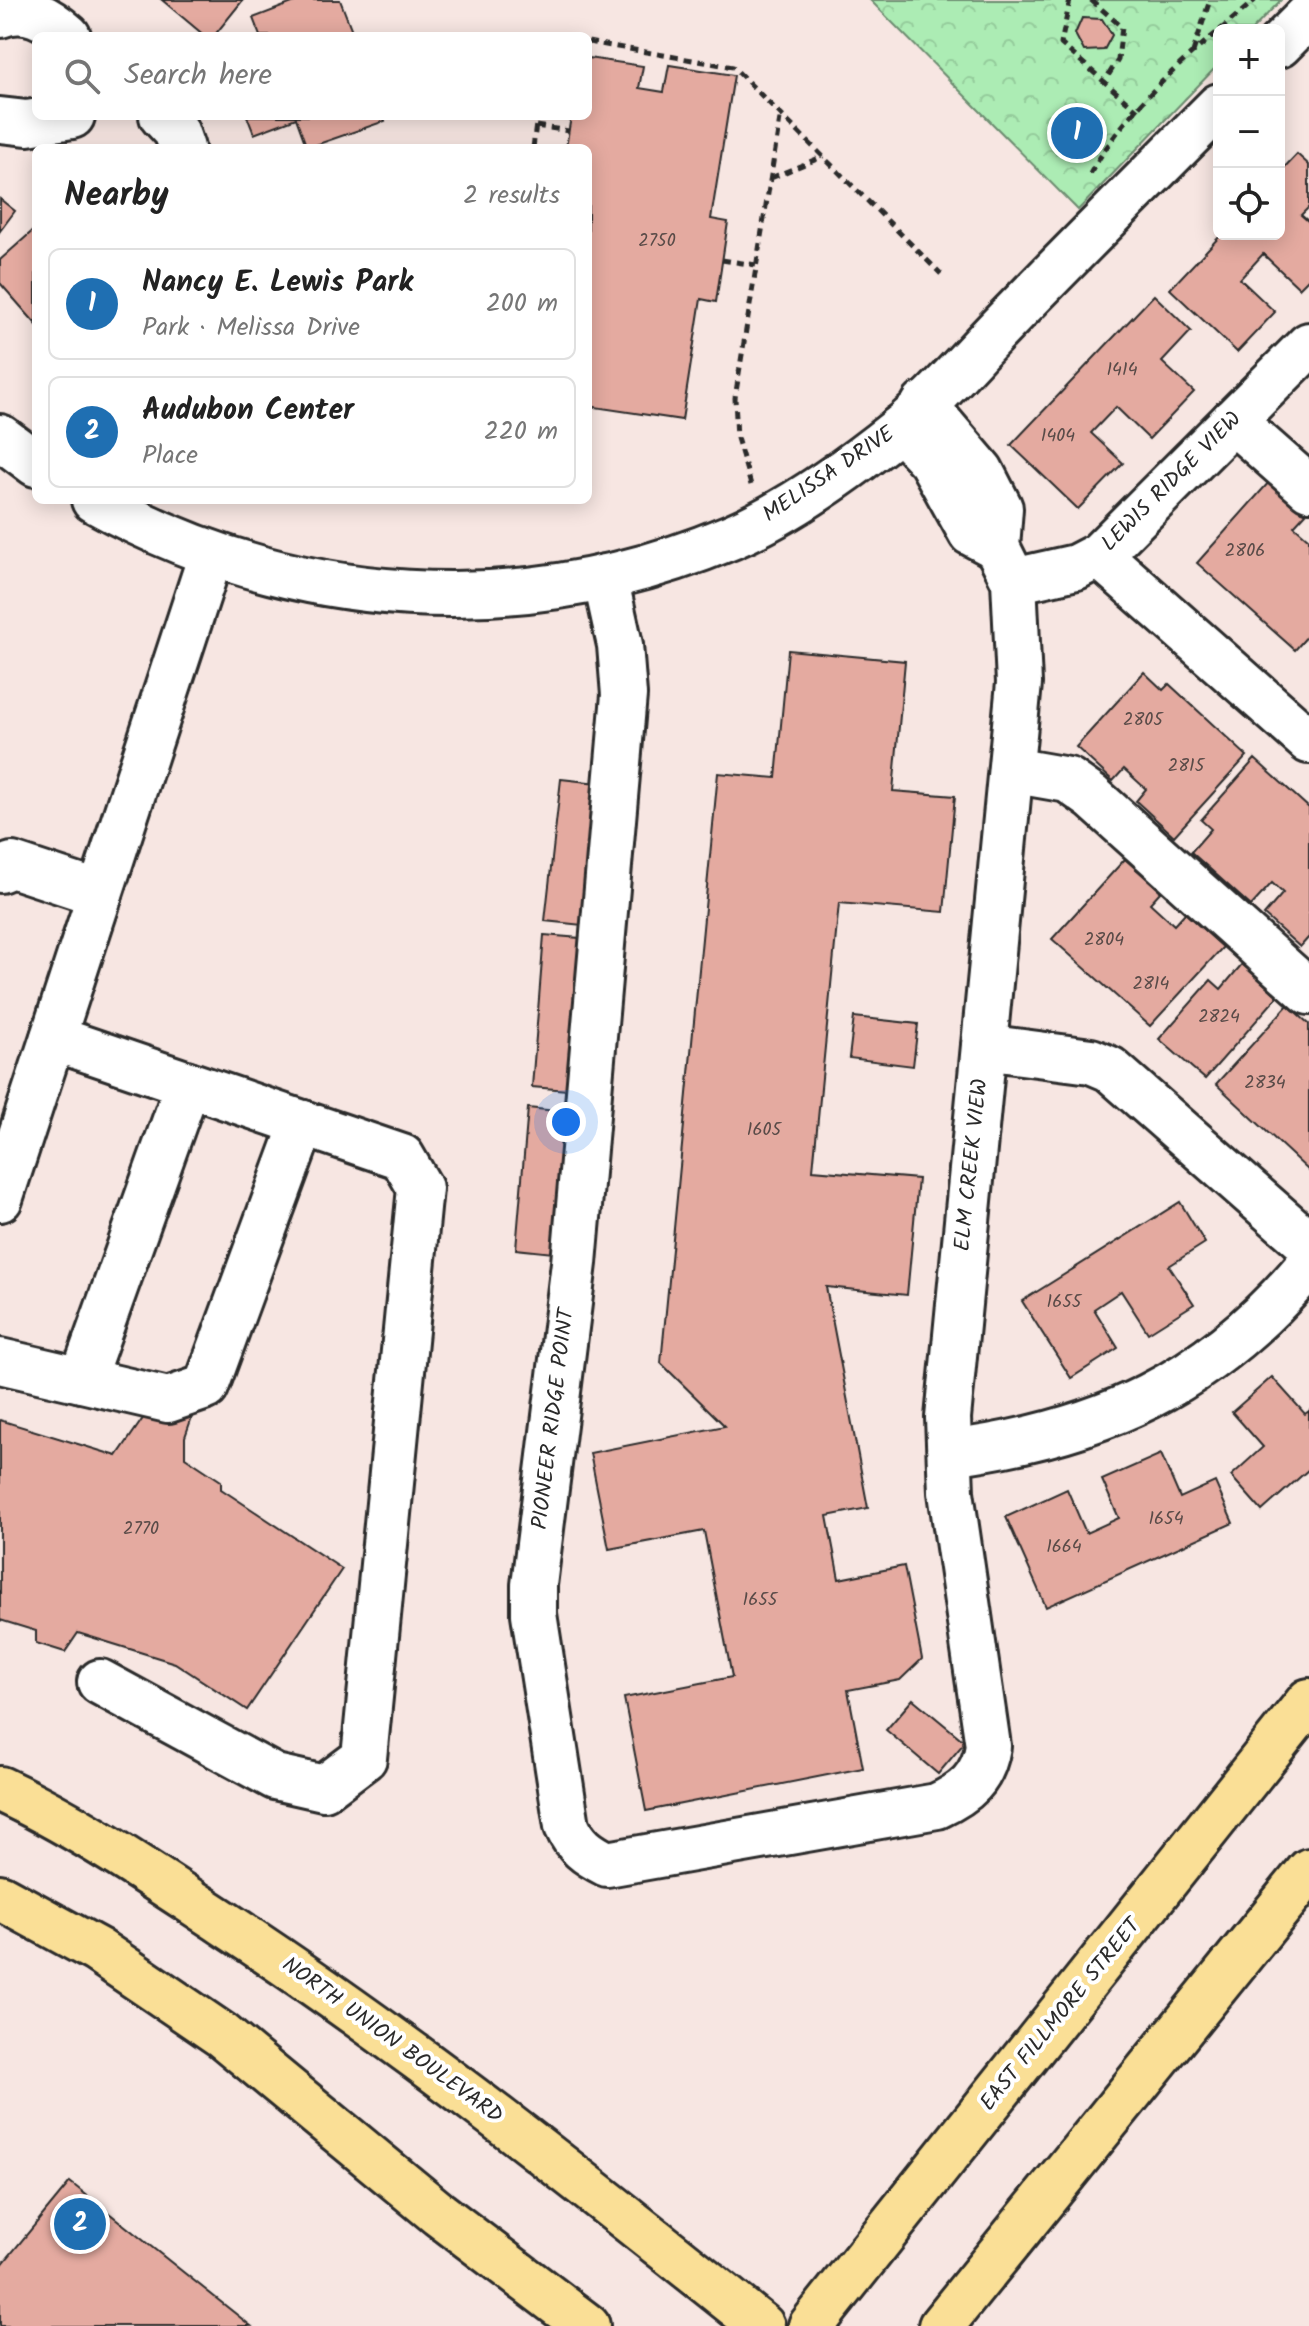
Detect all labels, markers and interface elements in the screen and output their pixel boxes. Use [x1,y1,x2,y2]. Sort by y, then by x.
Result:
map controls [1213,24,1285,240]
button: + [1213,24,1285,96]
search box [32,32,592,120]
text: Search here [124,52,272,100]
icon: search [60,54,104,98]
button: − [1213,96,1285,168]
pin: 1 [1051,103,1103,163]
button: locate [1213,168,1285,240]
text: Nearby [64,169,169,223]
text: 2 results [463,175,560,217]
house number: 2750 [638,227,676,256]
text: Nancy E. Lewis Park [142,259,413,307]
text: 1 [88,283,96,325]
text: 200 m [486,283,558,325]
text: Park · Melissa Drive [142,307,360,349]
house number: 1414 [1106,356,1138,385]
text: Audubon Center [142,387,354,435]
street label: LEWIS RIDGE VIEW [1094,404,1250,560]
text: 2 [84,411,100,453]
text: 220 m [484,411,558,453]
street label: MELISSA DRIVE [756,417,903,532]
house number: 1404 [1041,422,1075,451]
text: Place [142,435,198,477]
house number: 2806 [1225,537,1265,566]
house number: 2805 [1123,706,1164,735]
house number: 2815 [1168,752,1206,781]
house number: 2804 [1084,926,1124,955]
house number: 2814 [1133,970,1170,999]
house number: 2824 [1198,1003,1240,1032]
house number: 2834 [1244,1069,1286,1098]
street label: ELM CREEK VIEW [946,1077,998,1253]
your location [546,1102,586,1142]
house number: 1605 [747,1116,782,1145]
house number: 1655 [1047,1288,1083,1317]
street label: PIONEER RIDGE POINT [523,1304,585,1532]
house number: 1654 [1148,1505,1184,1534]
house number: 2770 [123,1515,159,1544]
house number: 1664 [1046,1533,1082,1562]
house number: 1655 [743,1586,779,1615]
street label: EAST FILLMORE STREET [972,1909,1152,2119]
street label: NORTH UNION BOULEVARD [274,1949,510,2133]
pin: 2 [54,2194,106,2254]

